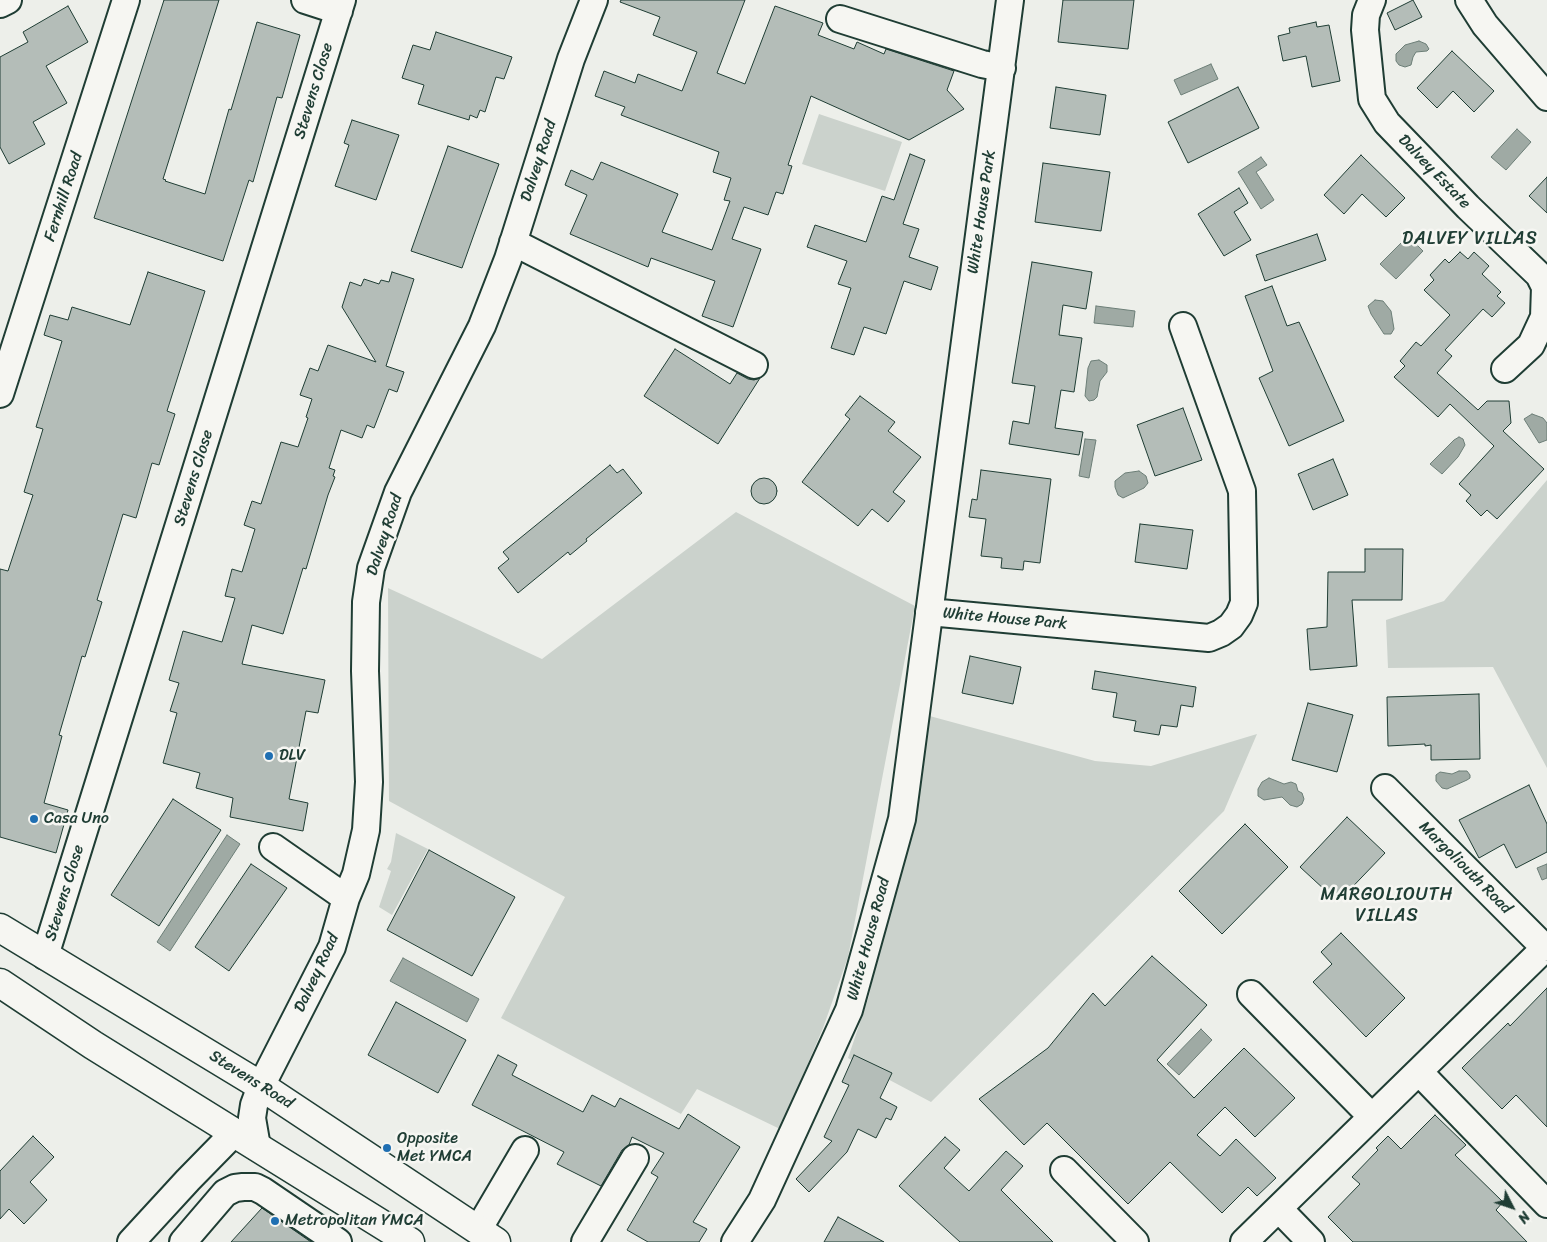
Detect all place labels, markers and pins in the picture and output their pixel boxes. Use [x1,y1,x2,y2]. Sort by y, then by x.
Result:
place label: DLV [279,746,305,766]
marker: DLV [263,750,275,762]
place label: Casa Uno [44,809,109,829]
marker: Casa Uno [28,813,40,825]
place label: Opposite Met YMCA [397,1129,472,1167]
marker: Opposite Met YMCA [381,1142,393,1154]
place label: Metropolitan YMCA [285,1211,424,1231]
marker: Metropolitan YMCA [269,1215,281,1227]

